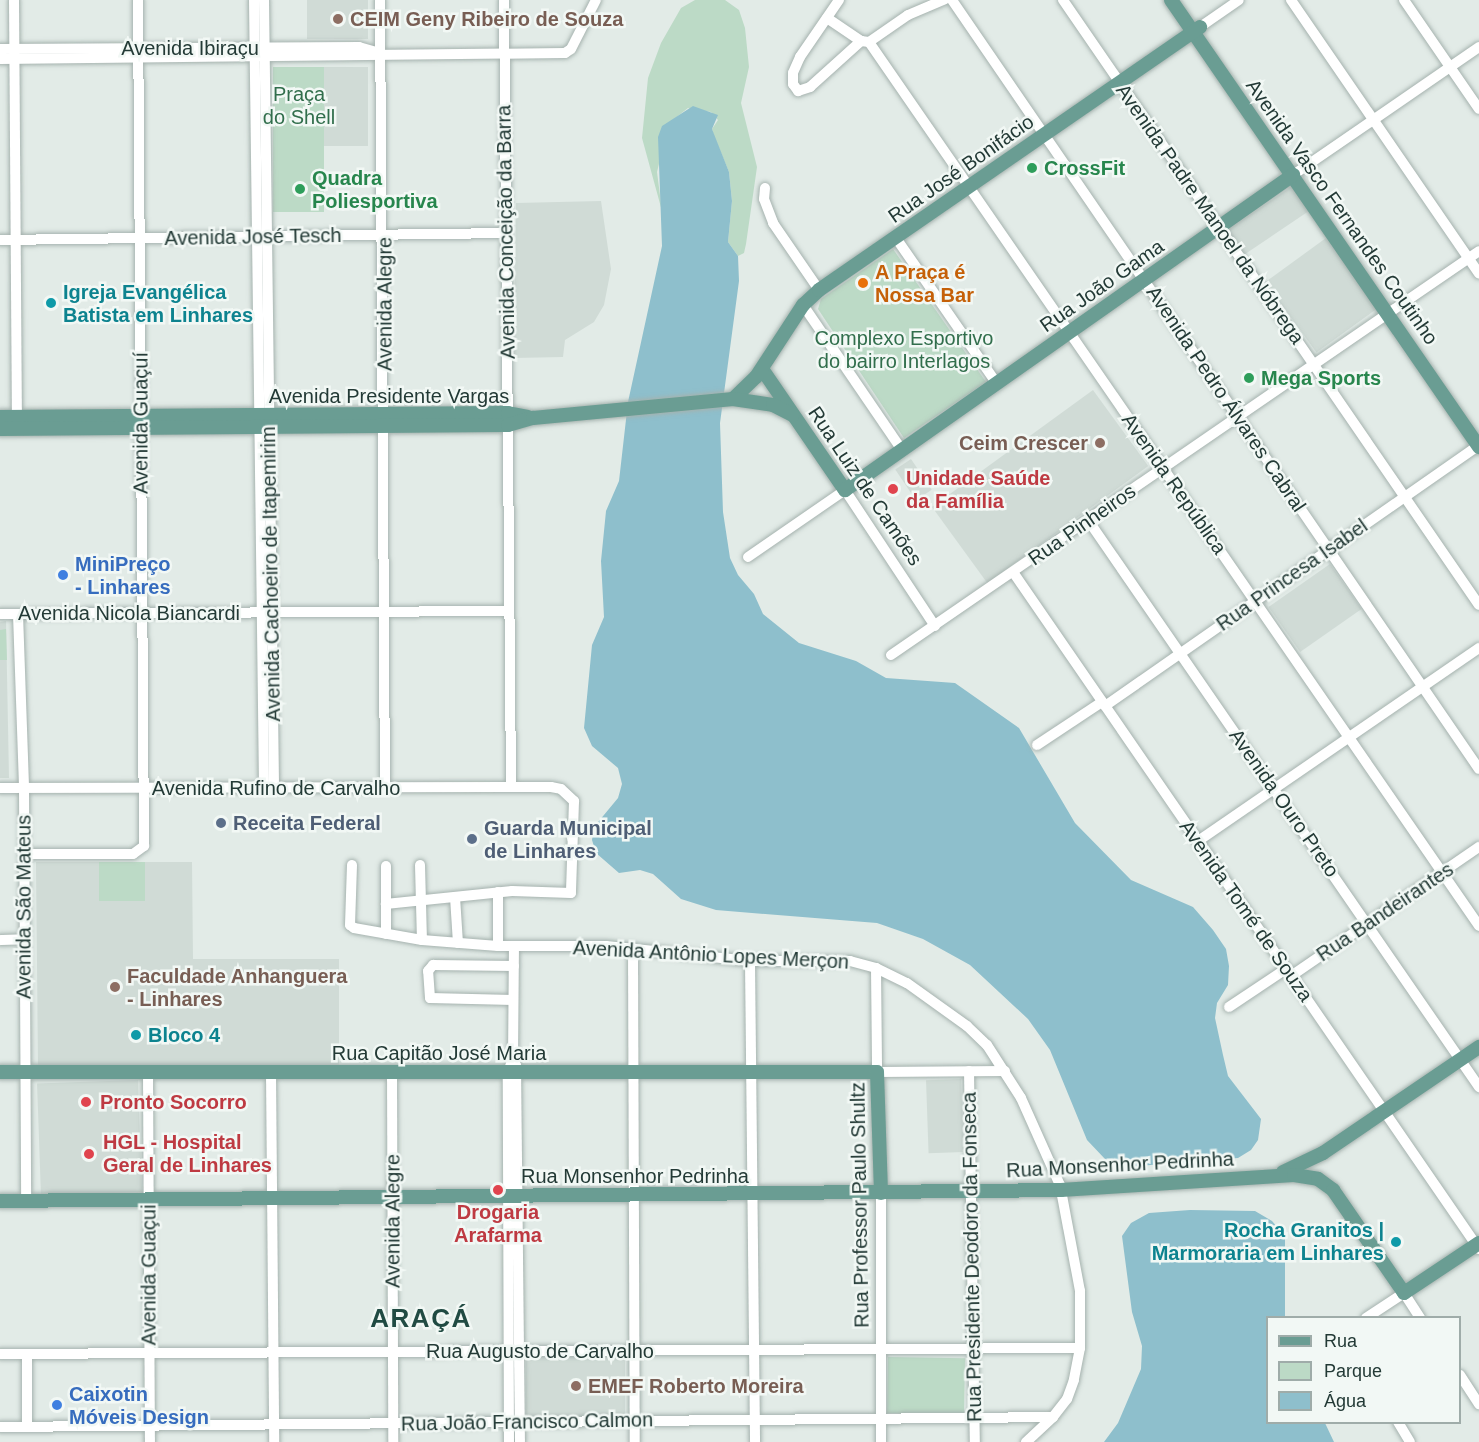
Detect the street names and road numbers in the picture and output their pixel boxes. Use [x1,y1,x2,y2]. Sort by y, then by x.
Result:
street label: Avenida Ibiraçu [121,36,259,60]
street label: Avenida Vasco Fernandes Coutinho [1241,75,1443,349]
street label: Avenida Padre Manoel da Nóbrega [1111,79,1309,349]
street label: Avenida Conceição da Barra [492,105,520,359]
street label: Rua José Bonifácio [884,110,1038,228]
street label: Avenida José Tesch [164,223,342,251]
street label: Rua João Gama [1035,234,1169,338]
street label: Avenida Alegre [373,236,397,372]
street label: Avenida Pedro Álvares Cabral [1141,281,1311,517]
street label: Avenida Guaçuí [129,352,153,494]
street label: Avenida Presidente Vargas [269,384,509,408]
street label: Rua Luiz de Camões [803,402,927,570]
street label: Avenida República [1116,409,1232,559]
street label: Avenida Cachoeiro de Itapemirim [256,426,286,722]
street label: Rua Pinheiros [1024,479,1140,571]
street label: Rua Princesa Isabel [1212,514,1372,636]
street label: Avenida Nicola Biancardi [18,601,240,625]
street label: Avenida Ouro Preto [1224,724,1344,882]
street label: Avenida Rufino de Carvalho [152,776,400,800]
street label: Avenida São Mateus [12,815,36,999]
street label: Avenida Tomé de Souza [1174,815,1318,1007]
street label: Rua Bandeirantes [1312,857,1458,967]
street label: Avenida Antônio Lopes Merçon [572,936,850,974]
street label: Rua Capitão José Maria [332,1041,546,1065]
street label: Rua Professor Paulo Shultz [846,1082,874,1328]
street label: Rua Presidente Deodoro da Fonseca [957,1092,987,1422]
street label: Rua Monsenhor Pedrinha [1006,1147,1234,1183]
street label: Avenida Alegre [381,1153,405,1289]
street label: Rua Monsenhor Pedrinha [521,1164,749,1188]
street label: Avenida Guaçui [137,1205,161,1345]
street label: Rua Augusto de Carvalho [425,1339,655,1363]
street label: Rua João Francisco Calmon [401,1408,653,1436]

